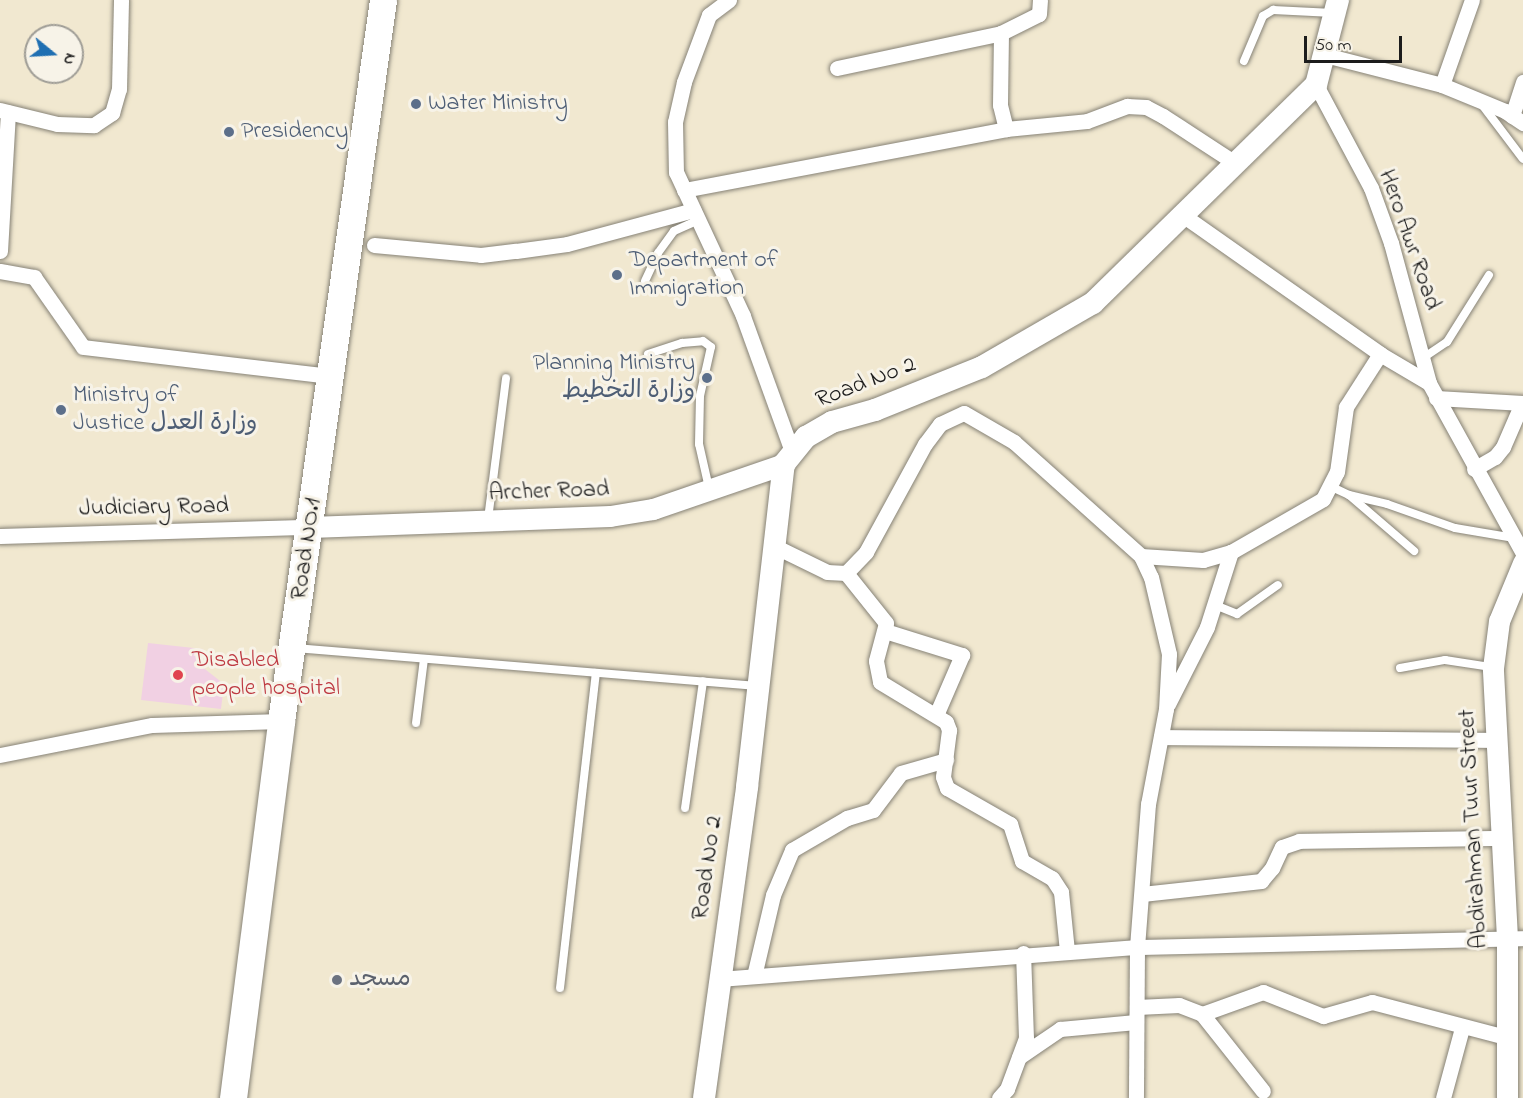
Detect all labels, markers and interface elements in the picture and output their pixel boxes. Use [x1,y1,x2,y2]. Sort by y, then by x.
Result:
north arrow [24,24,84,84]
scale bar [1307,24,1404,62]
text: 50 m [1315,33,1352,59]
text: N [56,50,82,68]
place label: Water Ministry [428,90,568,118]
marker: Water Ministry [409,97,423,111]
place label: Presidency [241,118,348,146]
marker: Presidency [222,125,236,139]
street label: Hero Awr Road [1371,166,1447,314]
place label: Department of Immigration [629,247,778,303]
marker: Department of Immigration [610,268,624,282]
place label: Planning Ministry وزارة التخطيط [533,350,695,406]
street label: Road No 2 [812,351,920,415]
marker: Planning Ministry وزارة التخطيط [700,371,714,385]
place label: Ministry of Justice وزارة العدل [73,382,257,438]
marker: Ministry of Justice وزارة العدل [54,403,68,417]
street label: Archer Road [488,476,610,508]
street label: Judiciary Road [79,492,229,524]
street label: Road NO.1 [286,496,328,602]
place label: Disabled people hospital [192,647,340,703]
marker: Disabled people hospital [169,666,187,684]
street label: Abdirahman Tuur Street [1453,708,1495,950]
street label: Road No 2 [686,814,730,922]
place label: مسجد [349,966,411,994]
marker: مسجد [330,973,344,987]

